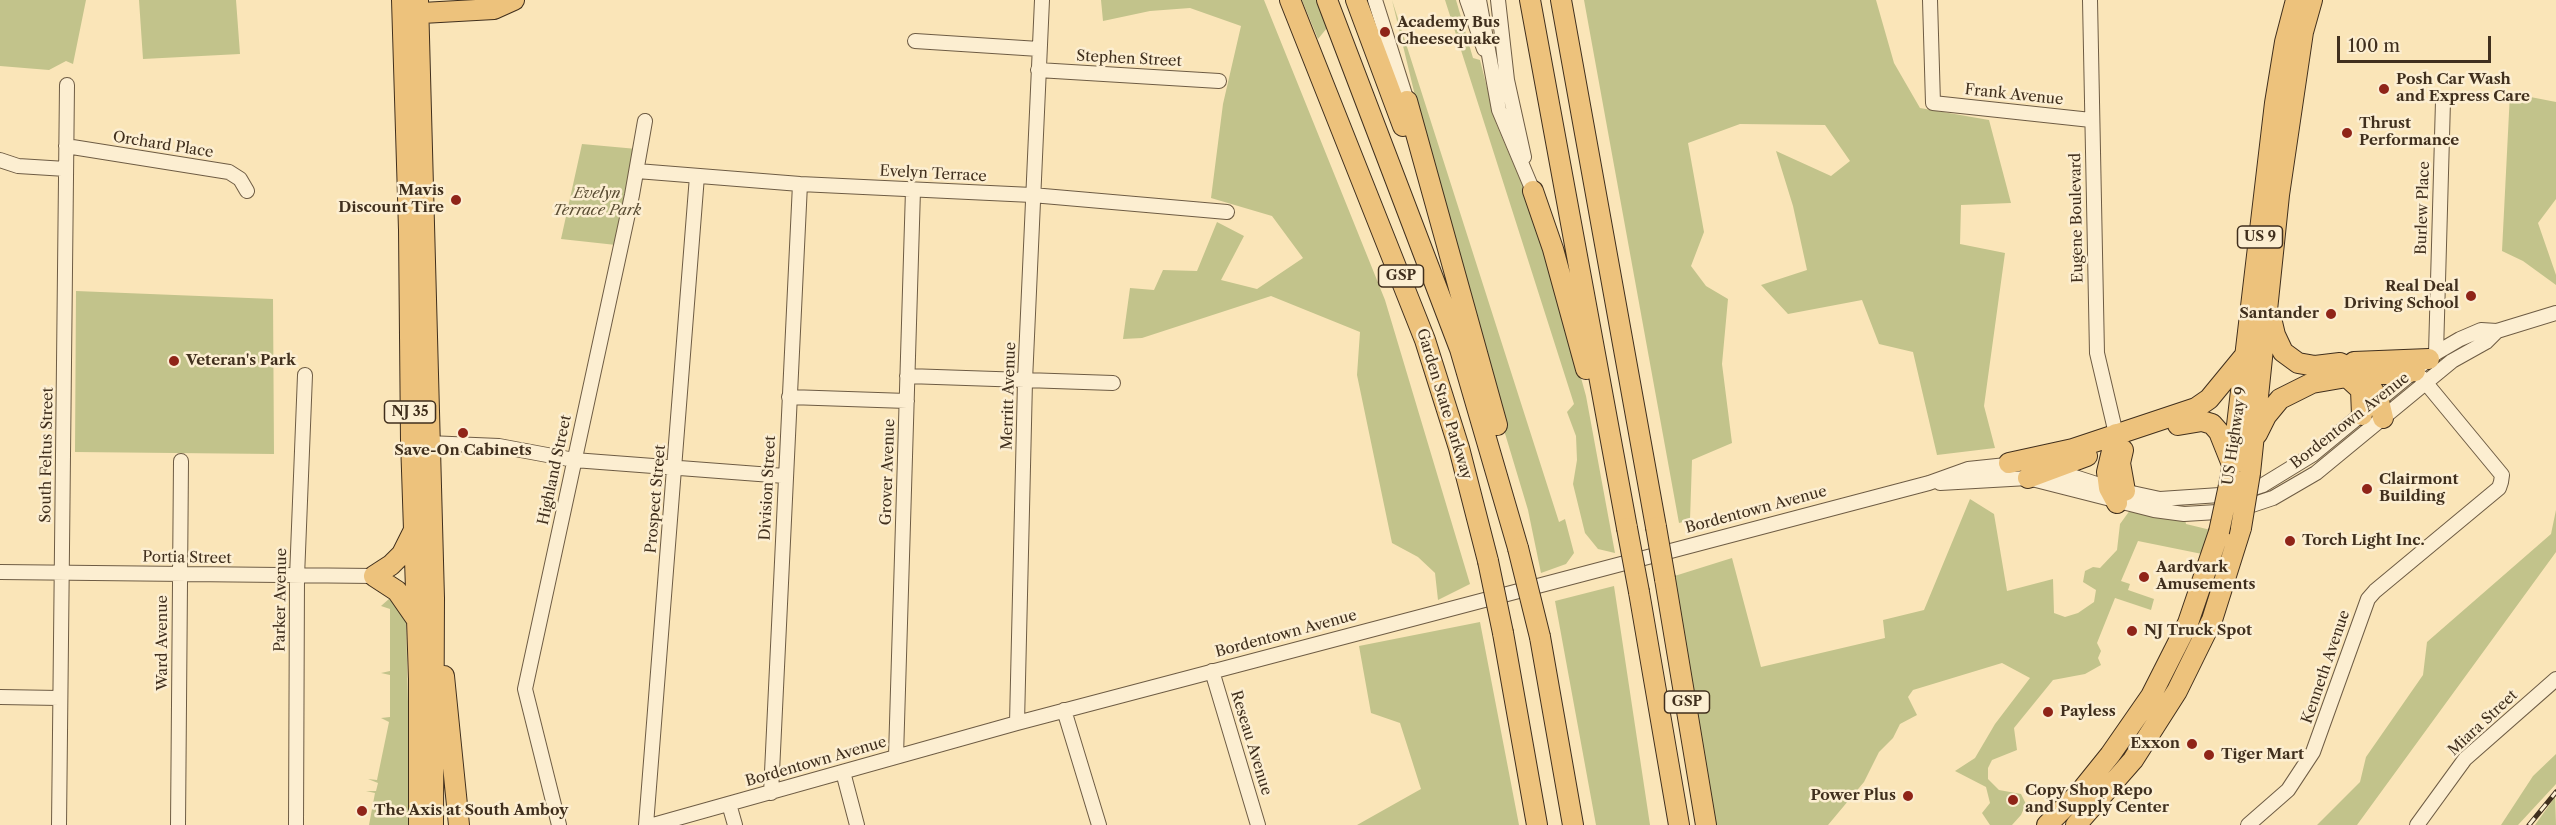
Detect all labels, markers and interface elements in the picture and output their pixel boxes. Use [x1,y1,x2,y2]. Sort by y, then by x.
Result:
place label: Academy Bus Cheesequake [1397,14,1500,49]
scale bar [2340,24,2494,62]
marker: Academy Bus Cheesequake [1378,25,1392,39]
text: 100 m [2348,35,2400,57]
street label: Stephen Street [1076,47,1182,71]
place label: Posh Car Wash and Express Care [2396,71,2530,106]
street label: Frank Avenue [1964,81,2064,109]
marker: Posh Car Wash and Express Care [2377,82,2391,96]
place label: Thrust Performance [2359,115,2459,150]
marker: Thrust Performance [2340,126,2354,140]
street label: Orchard Place [111,128,215,162]
street label: Eugene Boulevard [2067,153,2087,283]
street label: Burlew Place [2412,161,2434,255]
street label: Evelyn Terrace [879,162,987,186]
place label: Mavis Discount Tire [338,182,444,217]
park label: Evelyn Terrace Park [553,185,641,220]
marker: Mavis Discount Tire [449,193,463,207]
road number: US 9 [2238,226,2282,248]
road number: GSP [1378,265,1424,287]
place label: Real Deal Driving School [2344,278,2459,313]
marker: Real Deal Driving School [2464,289,2478,303]
place label: Santander [2239,305,2319,323]
marker: Santander [2324,307,2338,321]
street label: Garden State Parkway [1412,326,1476,482]
street label: Merritt Avenue [998,342,1020,450]
place label: Veteran's Park [186,352,296,370]
marker: Veteran's Park [167,354,181,368]
street label: Bordentown Avenue [2287,369,2413,473]
street label: US Highway 9 [2219,385,2251,487]
street label: South Feltus Street [37,387,57,523]
road number: NJ 35 [384,401,436,423]
street label: Highland Street [535,413,575,527]
street label: Grover Avenue [877,418,899,526]
marker: Save-On Cabinets [456,426,470,440]
street label: Division Street [756,435,780,541]
place label: Save-On Cabinets [394,442,532,460]
street label: Prospect Street [642,444,670,554]
place label: Clairmont Building [2379,471,2458,506]
street label: Bordentown Avenue [1683,482,1829,538]
marker: Clairmont Building [2360,482,2374,496]
place label: Torch Light Inc. [2302,532,2425,550]
marker: Torch Light Inc. [2283,534,2297,548]
street label: Portia Street [142,548,232,568]
street label: Parker Avenue [271,548,291,652]
place label: Aardvark Amusements [2156,559,2255,594]
marker: Aardvark Amusements [2137,570,2151,584]
street label: Ward Avenue [154,595,172,691]
street label: Bordentown Avenue [1213,606,1359,662]
street label: Kenneth Avenue [2298,608,2354,726]
place label: NJ Truck Spot [2144,622,2252,640]
marker: NJ Truck Spot [2125,624,2139,638]
street label: Miara Street [2445,686,2521,760]
street label: Reseau Avenue [1227,688,1275,798]
road number: GSP [1664,691,1710,713]
place label: Payless [2060,703,2116,721]
marker: Payless [2041,705,2055,719]
street label: Bordentown Avenue [743,733,889,791]
place label: Exxon [2130,735,2180,753]
marker: Exxon [2185,737,2199,751]
place label: Tiger Mart [2221,746,2304,764]
marker: Tiger Mart [2202,748,2216,762]
place label: Copy Shop Repo and Supply Center [2025,782,2169,817]
place label: Power Plus [1810,787,1896,805]
marker: Power Plus [1901,789,1915,803]
marker: Copy Shop Repo and Supply Center [2006,793,2020,807]
place label: The Axis at South Amboy [374,802,568,820]
marker: The Axis at South Amboy [355,804,369,818]

